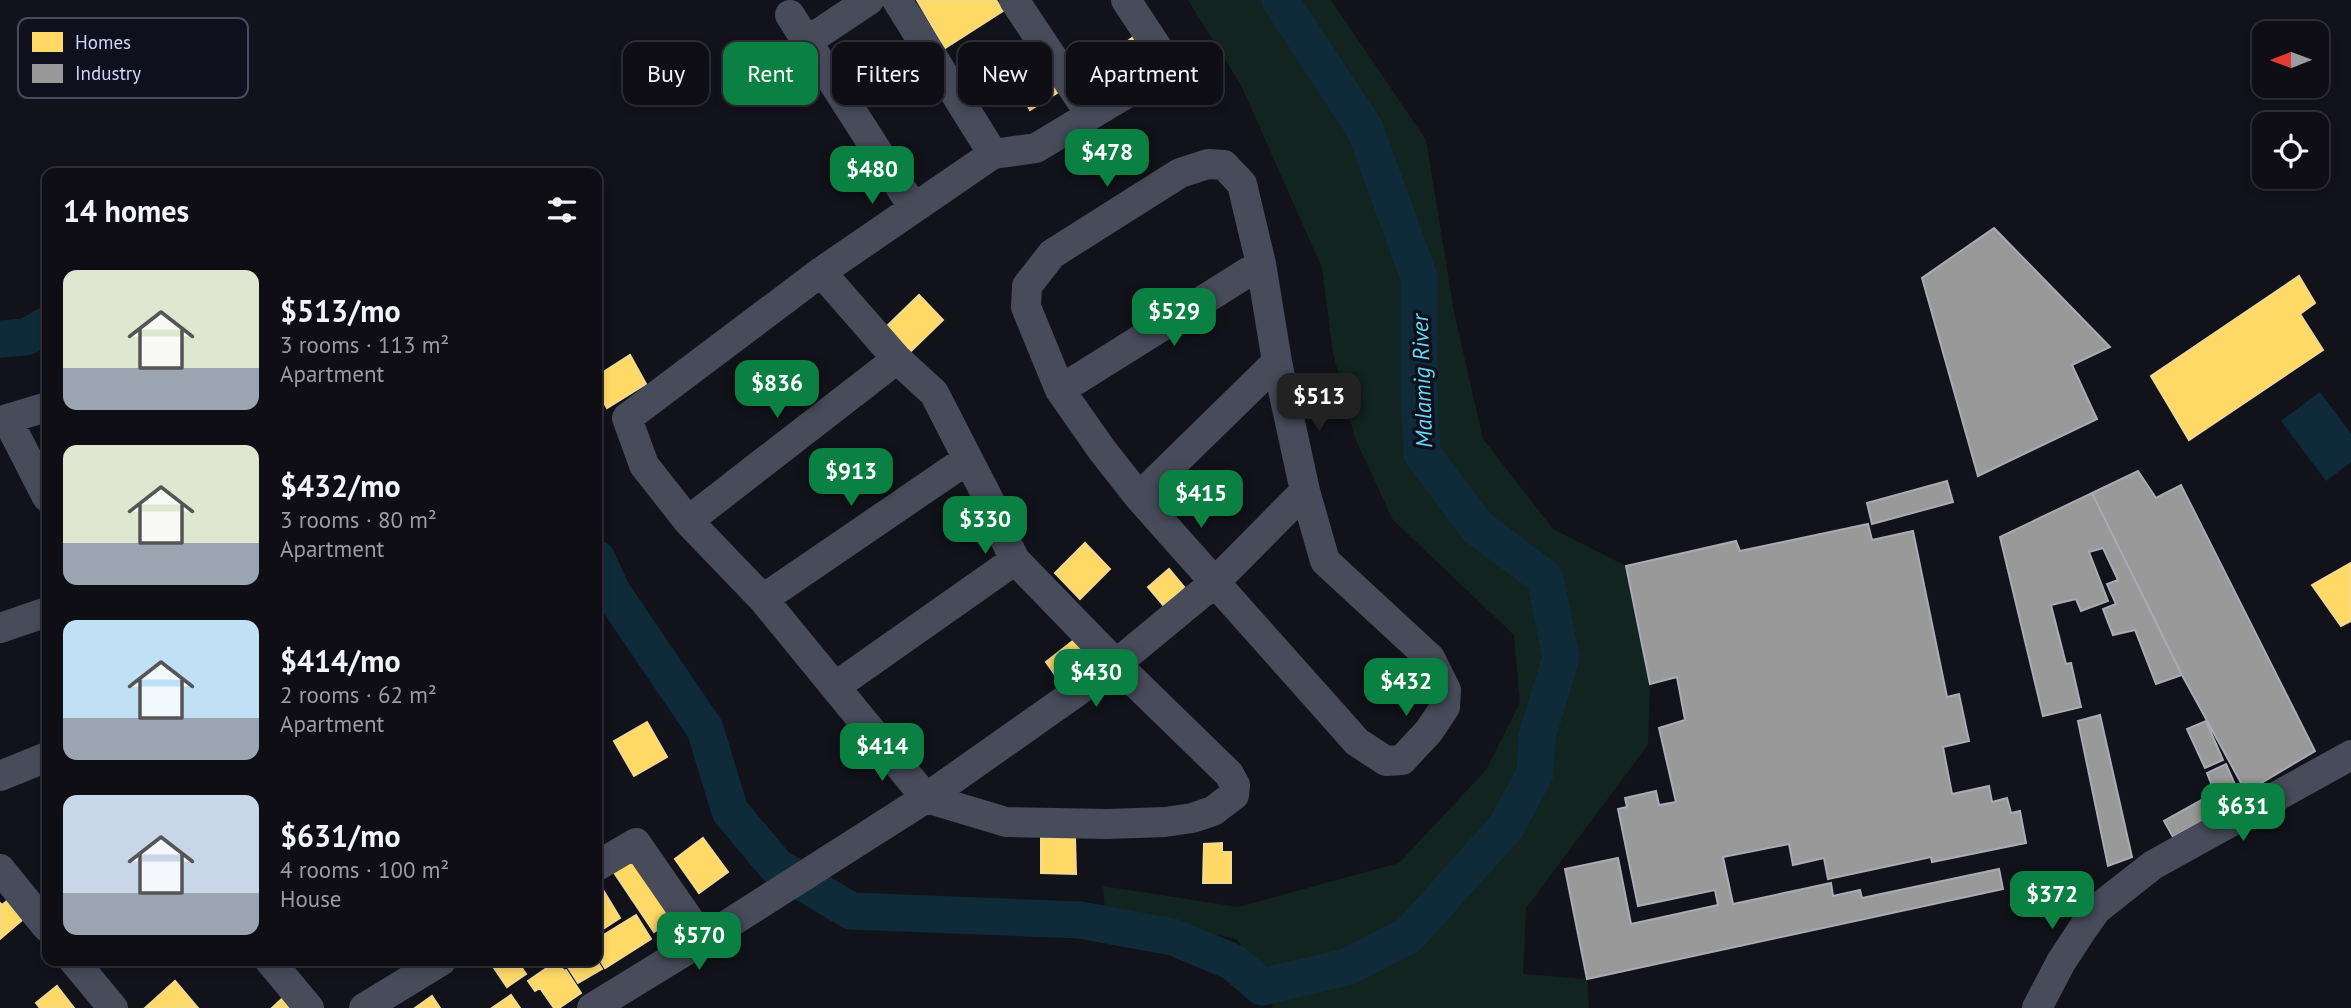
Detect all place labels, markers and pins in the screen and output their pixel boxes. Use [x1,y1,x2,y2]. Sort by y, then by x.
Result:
pin: $478 [1066,130,1148,189]
pin: $480 [831,146,913,206]
pin: $529 [1133,288,1215,348]
pin: $836 [736,360,818,420]
pin: $513 [1278,374,1360,433]
pin: $913 [810,448,892,508]
pin: $415 [1160,470,1242,530]
pin: $330 [944,496,1026,556]
pin: $430 [1055,650,1137,709]
pin: $432 [1365,658,1447,718]
pin: $414 [841,724,923,783]
pin: $631 [2202,784,2284,843]
pin: $372 [2011,872,2093,931]
pin: $570 [658,912,740,972]

